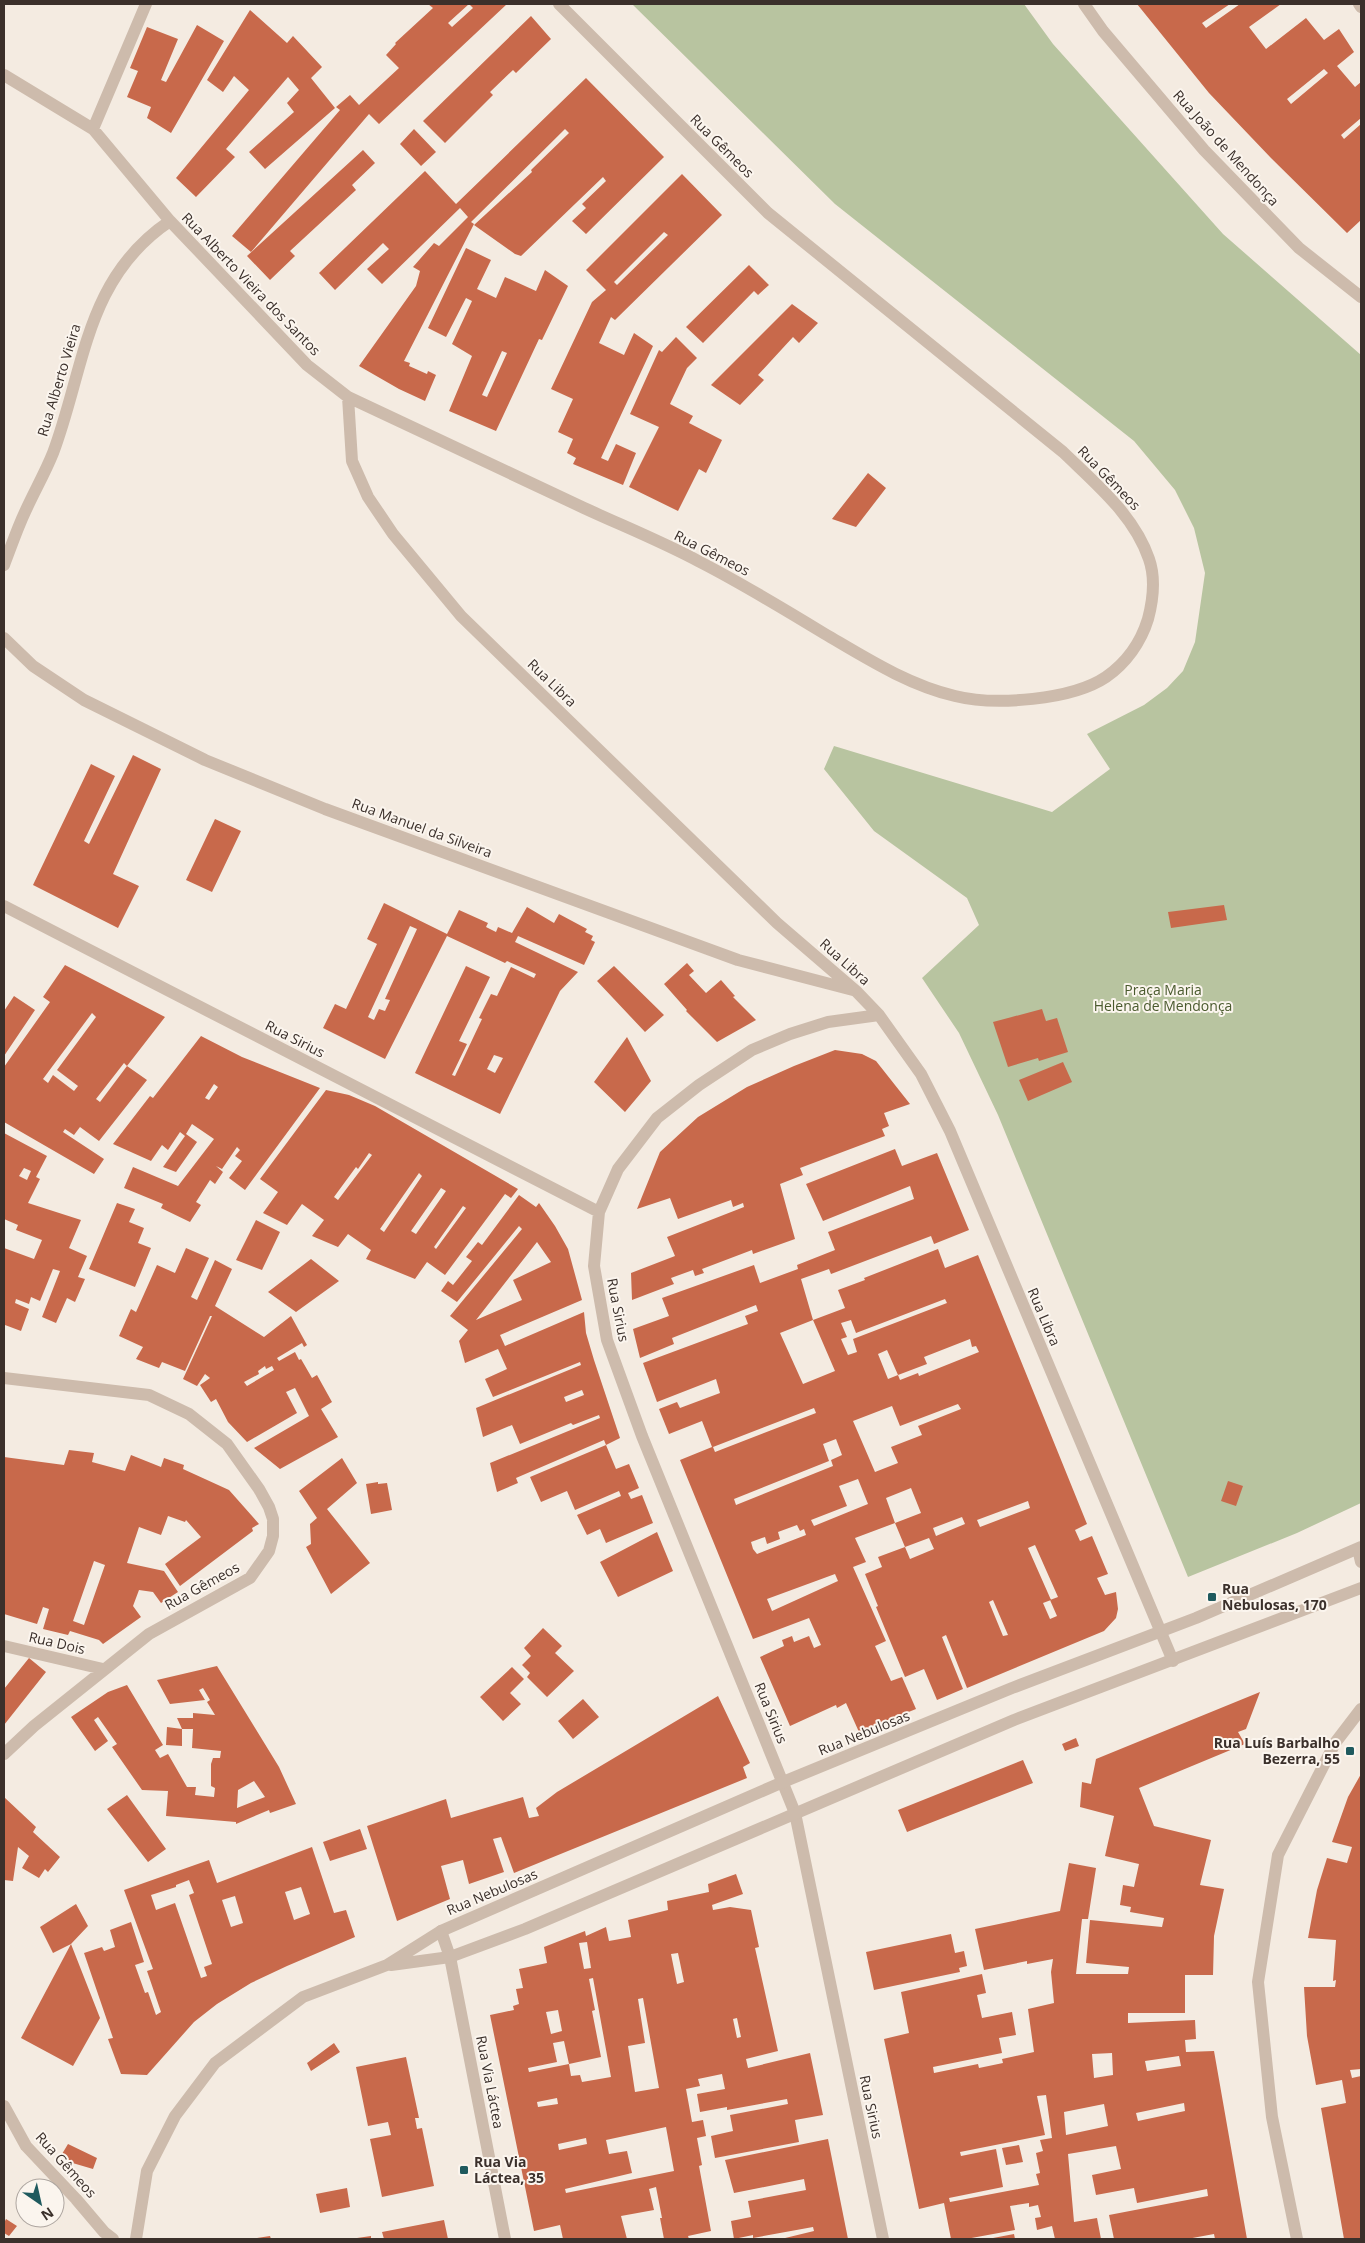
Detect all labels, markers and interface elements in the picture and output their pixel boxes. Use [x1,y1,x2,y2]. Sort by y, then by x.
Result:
street label: Rua João de Mendonça [1169,86,1284,210]
street label: Rua Gêmeos [686,110,759,182]
street label: Rua Alberto Vieira dos Santos [178,208,325,360]
street label: Rua Alberto Vieira [32,321,85,439]
street label: Rua Gêmeos [1074,441,1145,514]
street label: Rua Gêmeos [671,525,754,580]
street label: Rua Libra [524,654,581,711]
street label: Rua Manuel da Silveira [349,793,495,862]
street label: Rua Libra [816,934,875,989]
park label: Praça Maria Helena de Mendonça [1094,980,1232,1015]
street label: Rua Sirius [262,1015,329,1062]
street label: Rua Sirius [603,1276,634,1344]
street label: Rua Libra [1024,1285,1065,1349]
street label: Rua Gêmeos [161,1557,243,1614]
place label: Rua Nebulosas, 170 [1222,1579,1327,1614]
marker: Rua Nebulosas, 170 [1206,1591,1218,1603]
street label: Rua Dois [27,1627,88,1658]
street label: Rua Sirius [751,1679,792,1747]
street label: Rua Nebulosas [815,1705,913,1760]
place label: Rua Luís Barbalho Bezerra, 55 [1214,1733,1340,1768]
marker: Rua Luís Barbalho Bezerra, 55 [1344,1745,1356,1757]
street label: Rua Nebulosas [443,1864,541,1919]
street label: Rua Via Láctea [472,2034,509,2130]
street label: Rua Sirius [856,2073,888,2141]
street label: Rua Gêmeos [32,2128,101,2202]
place label: Rua Via Láctea, 35 [474,2152,544,2187]
marker: Rua Via Láctea, 35 [458,2164,470,2176]
north arrow [15,2178,65,2228]
text: N [38,2203,58,2225]

